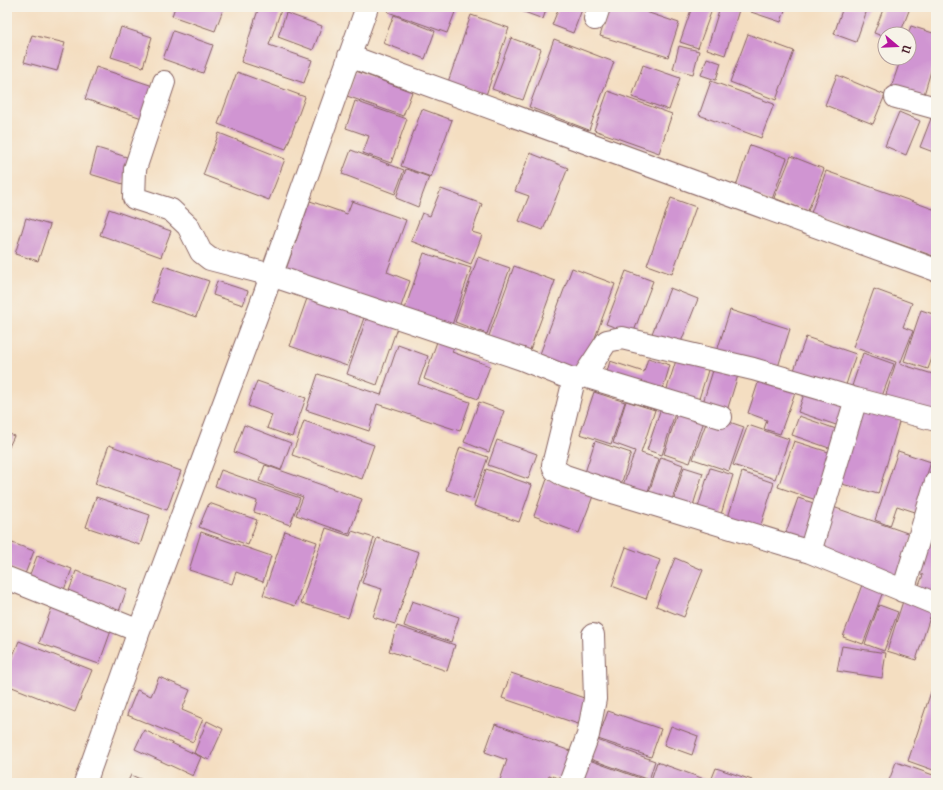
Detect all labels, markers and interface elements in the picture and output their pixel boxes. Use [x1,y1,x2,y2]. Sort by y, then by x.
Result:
north arrow [877,26,917,66]
text: U [898,42,914,56]

